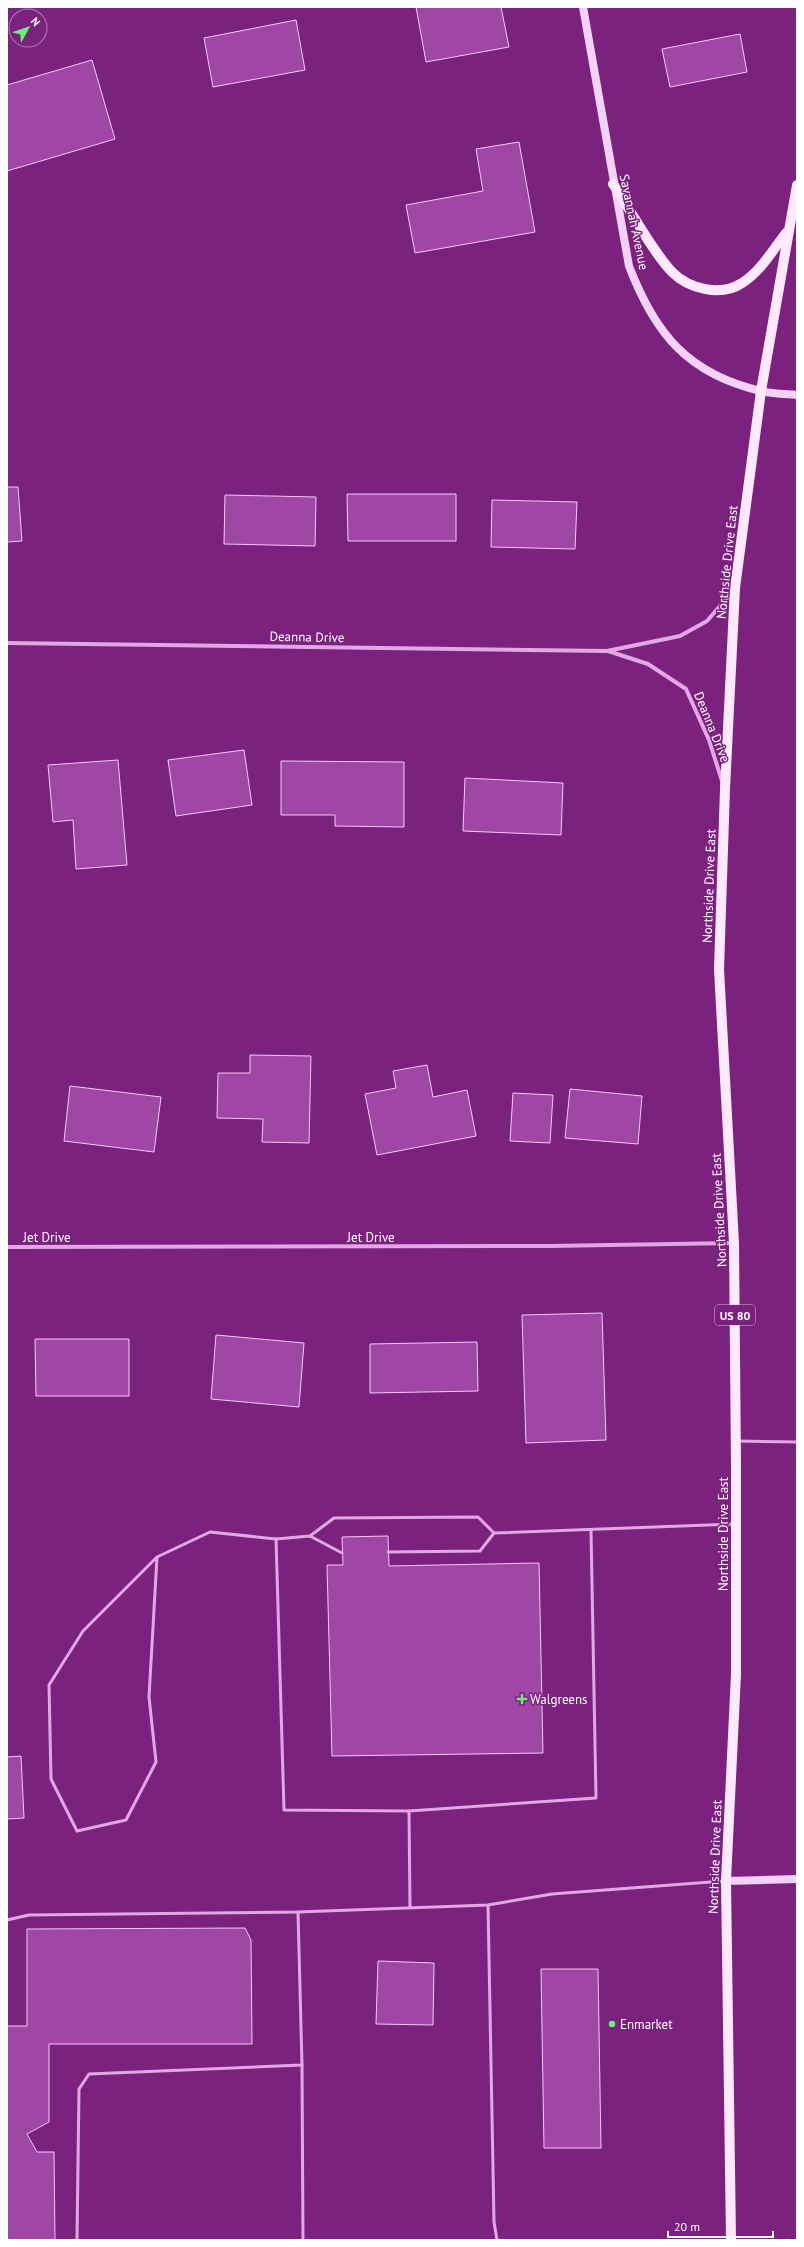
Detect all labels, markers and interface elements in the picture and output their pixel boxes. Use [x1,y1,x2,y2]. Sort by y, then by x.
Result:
north arrow [8,8,48,48]
text: N [28,14,43,29]
street label: Savannah Avenue [616,173,652,271]
street label: Northside Drive East [713,504,741,620]
street label: Deanna Drive [269,628,345,646]
street label: Deanna Drive [690,689,734,765]
street label: Northside Drive East [699,828,720,943]
street label: Northside Drive East [707,1152,730,1267]
street label: Jet Drive [22,1229,71,1246]
street label: Jet Drive [346,1229,395,1246]
road number: US 80 [715,1305,755,1325]
street label: Northside Drive East [715,1476,732,1591]
place label: Walgreens [530,1691,588,1708]
marker: Walgreens [517,1694,527,1704]
street label: Northside Drive East [705,1799,726,1914]
place label: Enmarket [620,2016,673,2033]
marker: Enmarket [607,2019,617,2029]
scale bar [668,2213,773,2239]
text: 20 m [674,2219,700,2234]

